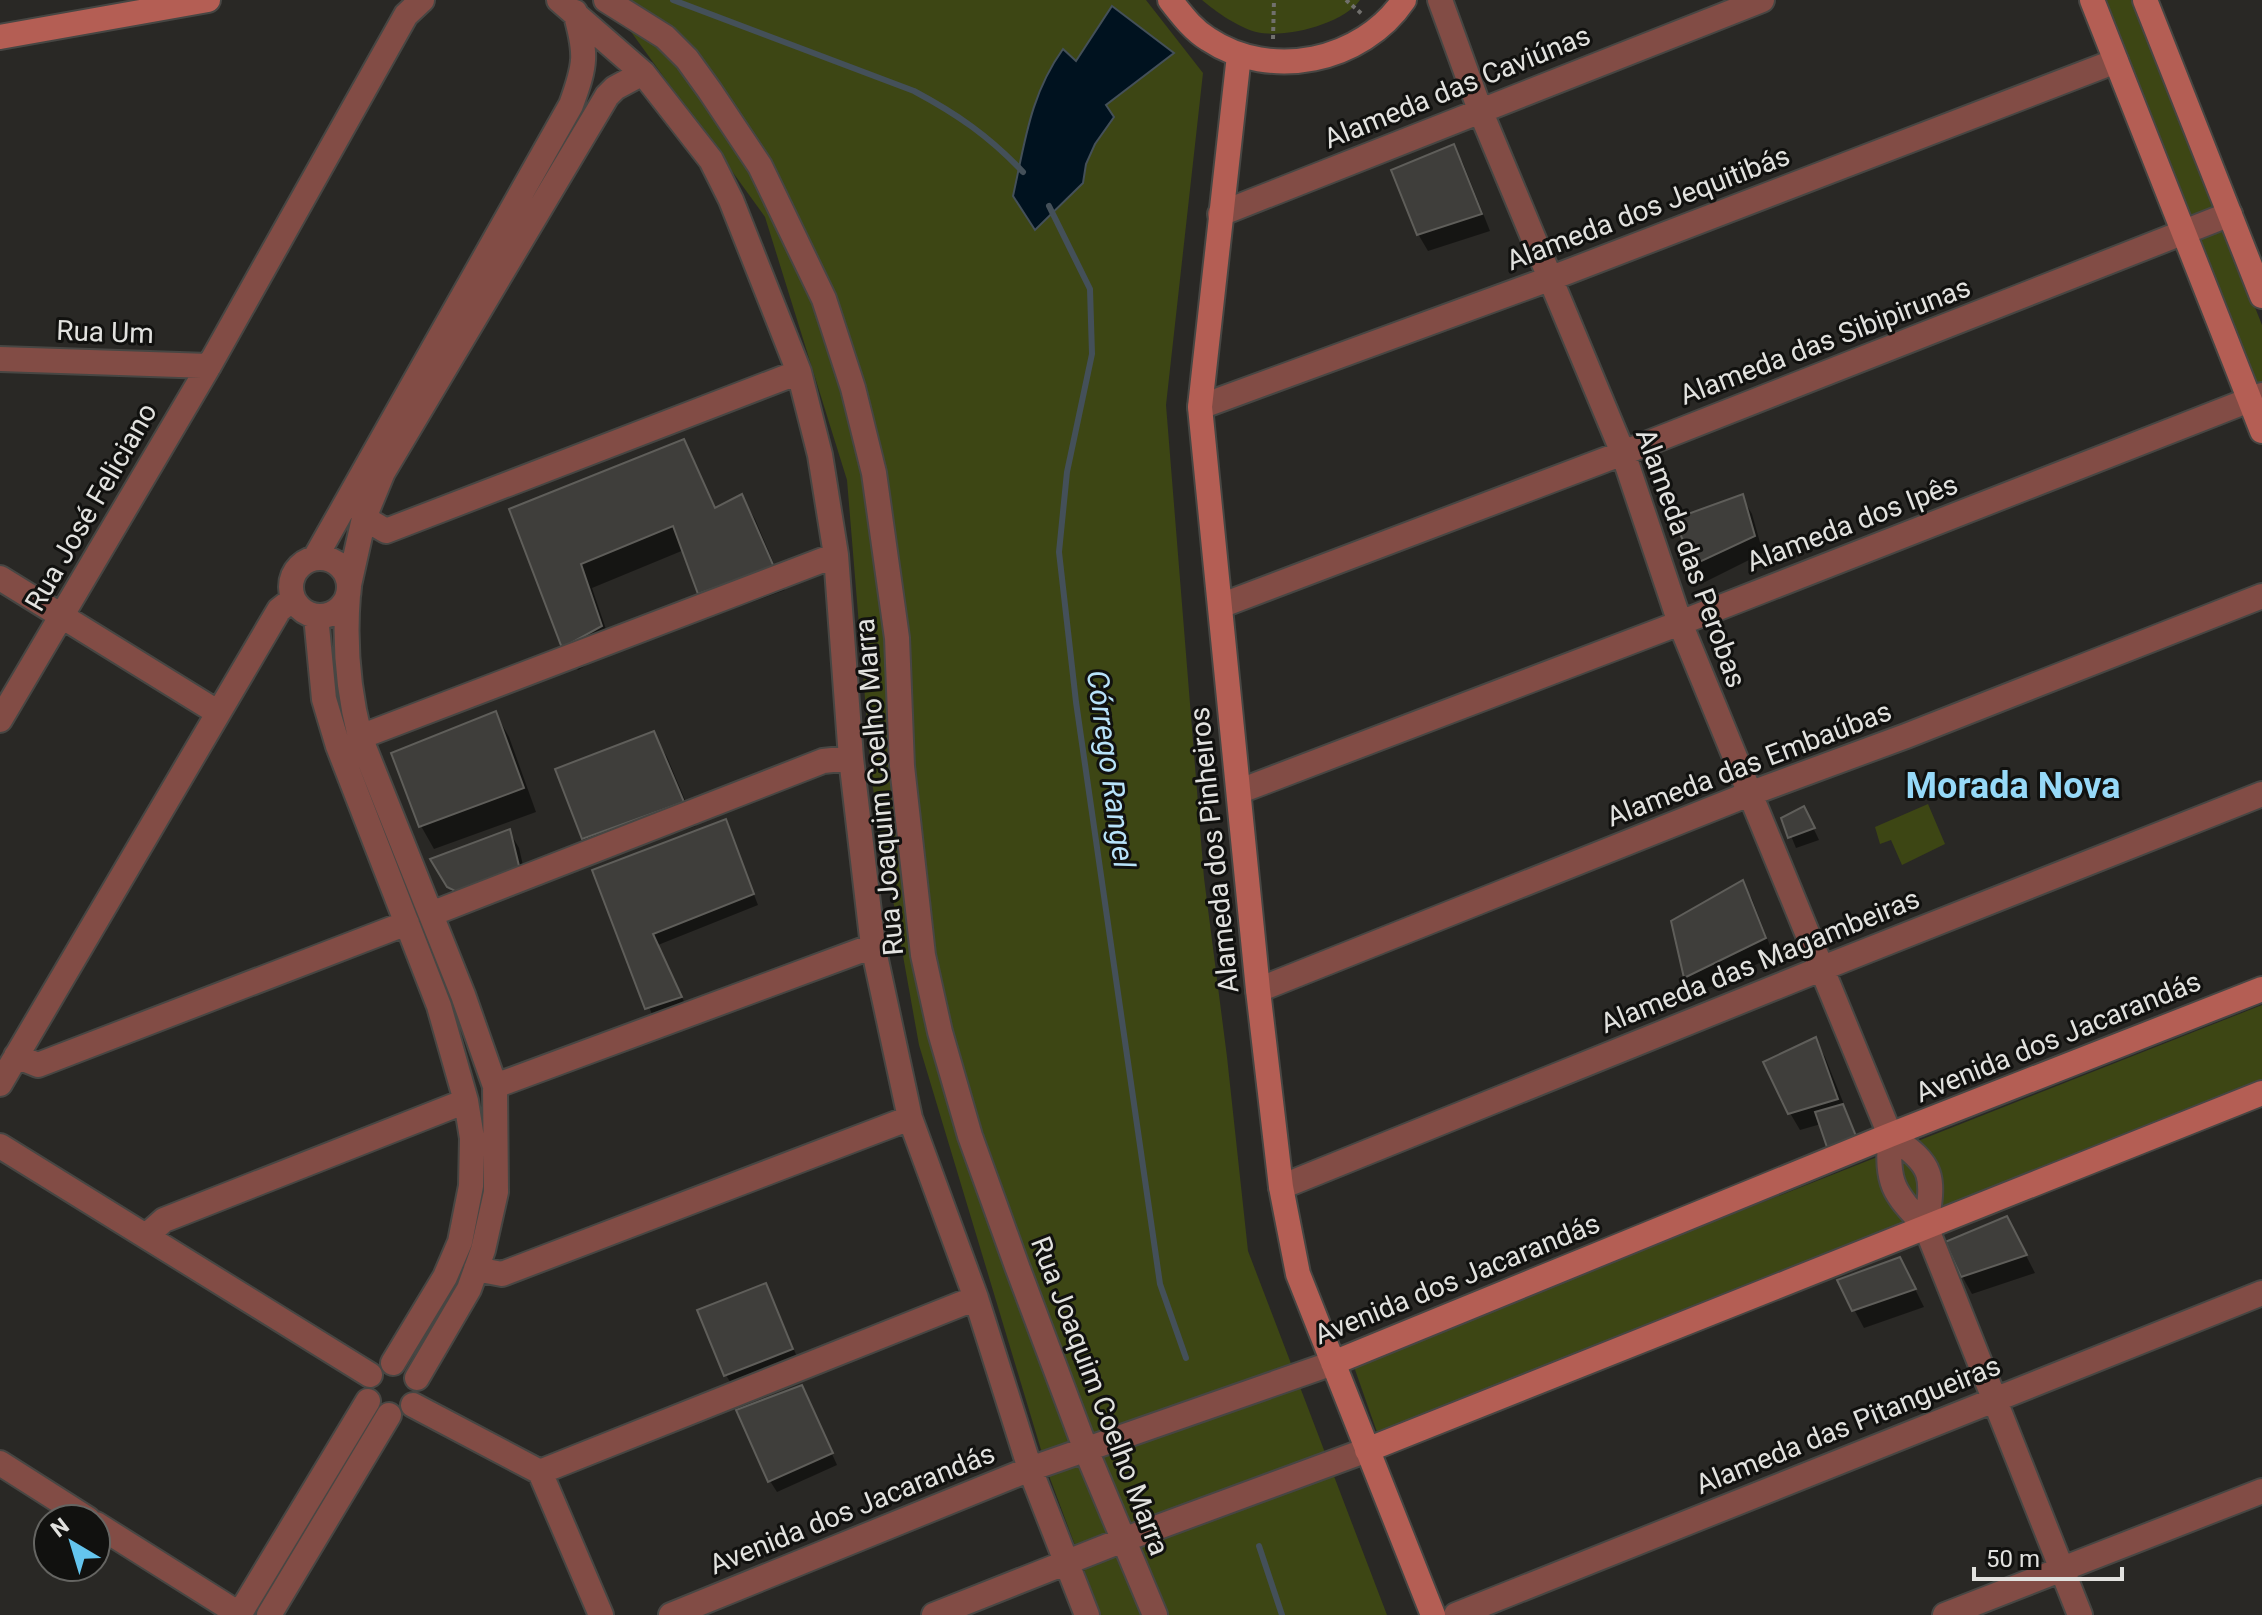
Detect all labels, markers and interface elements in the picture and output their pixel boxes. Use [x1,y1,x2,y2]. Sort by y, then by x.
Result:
street label: Alameda das Caviúnas [1319,18,1595,156]
street label: Alameda dos Jequitibás [1502,139,1794,277]
street label: Alameda das Sibipirunas [1675,270,1975,412]
street label: Rua Um [56,314,154,350]
street label: Rua José Feliciano [18,397,164,617]
street label: Alameda das Perobas [1629,424,1753,692]
street label: Alameda dos Ipês [1742,468,1962,578]
street label: Rua Joaquim Coelho Marra [848,617,910,957]
water label: Córrego Rangel [1080,668,1142,871]
street label: Alameda das Embaúbas [1602,694,1896,834]
street label: Alameda dos Pinheiros [1183,705,1245,995]
district label: Morada Nova [1906,765,2120,807]
street label: Alameda das Magambeiras [1596,882,1924,1040]
street label: Avenida dos Jacarandás [1910,965,2206,1109]
street label: Avenida dos Jacarandás [1309,1207,1605,1351]
street label: Rua Joaquim Coelho Marra [1024,1232,1176,1560]
street label: Alameda das Pitangueiras [1691,1349,2005,1501]
street label: Avenida dos Jacarandás [704,1437,1000,1581]
north arrow [32,1503,112,1583]
text: N [46,1513,74,1542]
scale bar [1974,1531,2122,1581]
text: 50 m [1986,1545,2040,1573]

